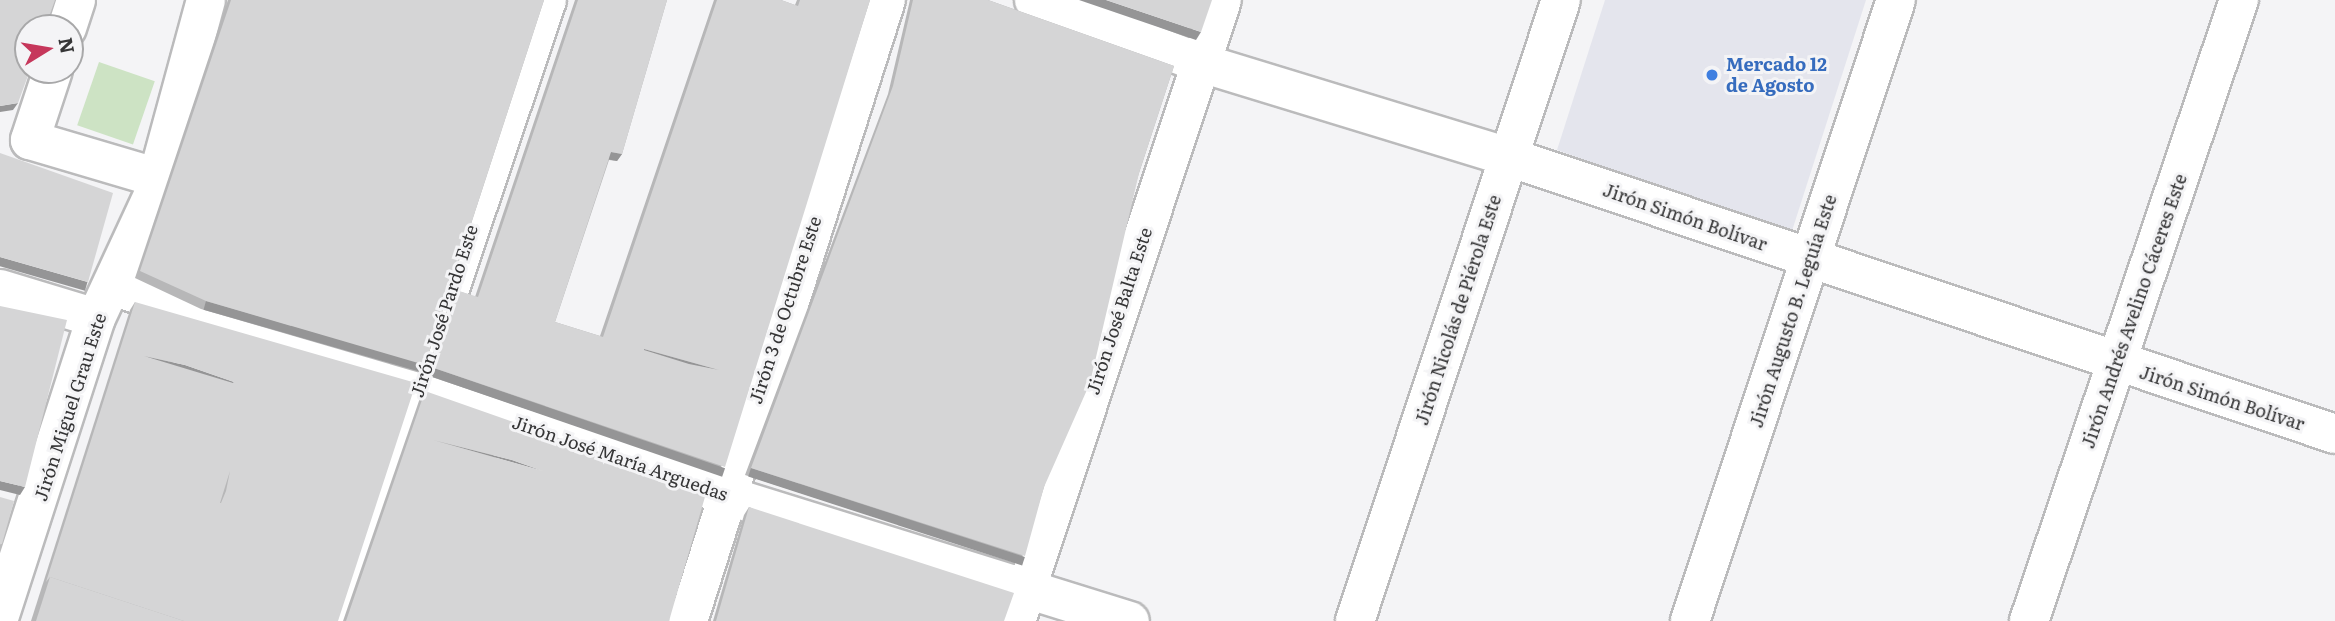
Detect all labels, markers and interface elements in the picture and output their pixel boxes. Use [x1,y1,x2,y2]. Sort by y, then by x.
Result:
north arrow [14,14,84,84]
text: N [52,35,83,56]
place label: Mercado 12 de Agosto [1726,54,1827,96]
marker: Mercado 12 de Agosto [1704,67,1720,83]
street label: Jirón Andrés Avelino Cáceres Este [2077,171,2191,451]
street label: Jirón Simón Bolívar [1600,179,1770,255]
street label: Jirón Nicolás de Piérola Este [1411,192,1505,428]
street label: Jirón Augusto B. Leguía Este [1745,192,1841,430]
street label: Jirón 3 de Octubre Este [744,213,826,407]
street label: Jirón José Pardo Este [406,222,482,400]
street label: Jirón José Balta Este [1082,225,1156,397]
street label: Jirón Miguel Grau Este [29,310,111,504]
street label: Jirón Simón Bolívar [2137,361,2307,435]
street label: Jirón José María Arguedas [509,411,731,505]

